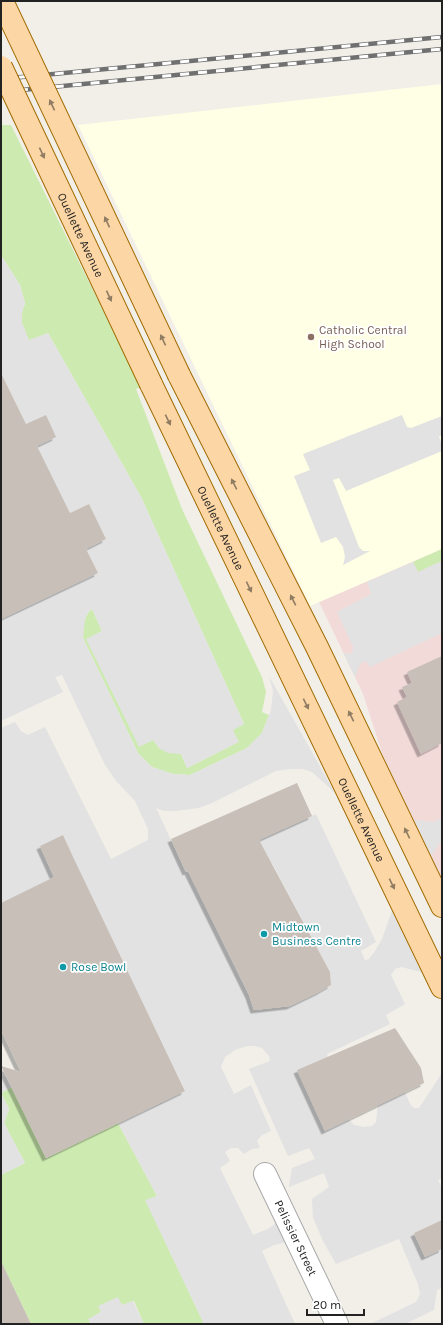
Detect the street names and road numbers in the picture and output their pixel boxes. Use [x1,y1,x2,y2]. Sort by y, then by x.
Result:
street label: Ouellette Avenue [55,191,107,280]
street label: Ouellette Avenue [194,484,247,572]
street label: Ouellette Avenue [335,776,388,864]
street label: Pelissier Street [272,1198,320,1279]

